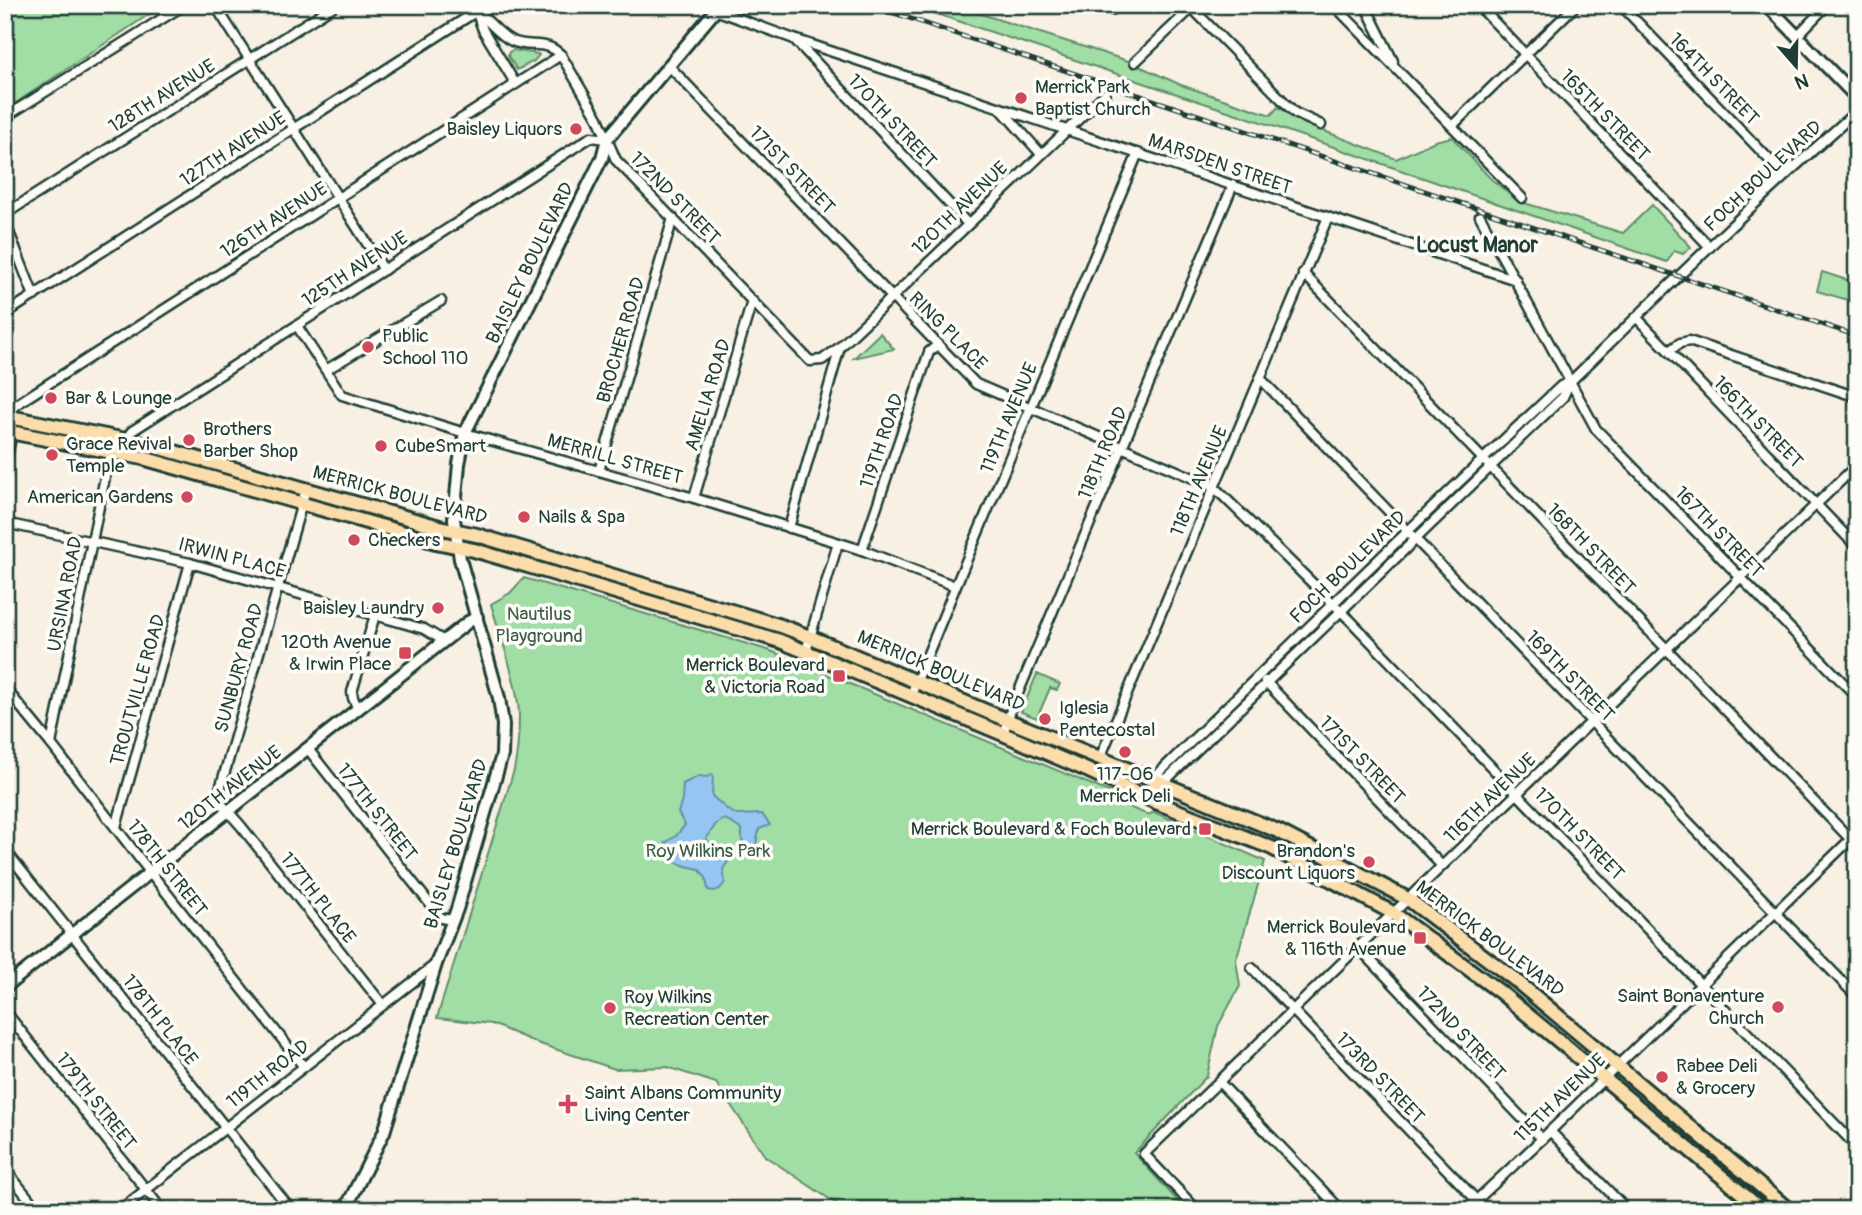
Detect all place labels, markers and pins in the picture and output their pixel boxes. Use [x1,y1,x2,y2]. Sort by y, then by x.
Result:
place label: Merrick Park Baptist Church [1035,75,1150,121]
marker: Merrick Park Baptist Church [1013,90,1029,106]
place label: Baisley Liquors [446,117,562,141]
marker: Baisley Liquors [568,121,584,137]
place label: Public School 110 [382,324,469,370]
marker: Public School 110 [360,339,376,355]
place label: Bar & Lounge [65,386,172,410]
marker: Bar & Lounge [43,390,59,406]
place label: Brothers Barber Shop [203,417,298,463]
place label: Grace Revival Temple [66,432,172,478]
marker: Brothers Barber Shop [181,432,197,448]
place label: CubeSmart [395,434,487,458]
marker: CubeSmart [373,438,389,454]
marker: Grace Revival Temple [44,447,60,463]
place label: American Gardens [27,485,174,509]
marker: American Gardens [179,489,195,505]
place label: Nails & Spa [538,505,625,529]
marker: Nails & Spa [516,509,532,525]
place label: Checkers [368,528,441,552]
marker: Checkers [346,532,362,548]
place label: Baisley Laundry [303,596,424,620]
marker: Baisley Laundry [430,600,446,616]
place label: 120th Avenue & Irwin Place [281,630,392,676]
marker: 120th Avenue & Irwin Place [397,645,413,661]
place label: Merrick Boulevard & Victoria Road [686,653,825,699]
marker: Merrick Boulevard & Victoria Road [831,668,847,684]
place label: Iglesia Pentecostal [1059,696,1155,742]
marker: Iglesia Pentecostal [1037,711,1053,727]
marker: 117-06 Merrick Deli [1117,744,1133,760]
place label: 117-06 Merrick Deli [1080,762,1170,808]
place label: Merrick Boulevard & Foch Boulevard [911,817,1191,841]
marker: Merrick Boulevard & Foch Boulevard [1197,821,1213,837]
place label: Brandon's Discount Liquors [1221,839,1355,885]
marker: Brandon's Discount Liquors [1361,854,1377,870]
place label: Merrick Boulevard & 116th Avenue [1267,915,1407,961]
marker: Merrick Boulevard & 116th Avenue [1412,930,1428,946]
place label: Saint Bonaventure Church [1617,984,1765,1030]
place label: Roy Wilkins Recreation Center [624,985,769,1031]
marker: Saint Bonaventure Church [1770,999,1786,1015]
marker: Roy Wilkins Recreation Center [602,1000,618,1016]
place label: Rabee Deli & Grocery [1676,1054,1757,1100]
marker: Rabee Deli & Grocery [1654,1069,1670,1085]
place label: Saint Albans Community Living Center [584,1081,781,1127]
marker: Saint Albans Community Living Center [558,1094,578,1114]

